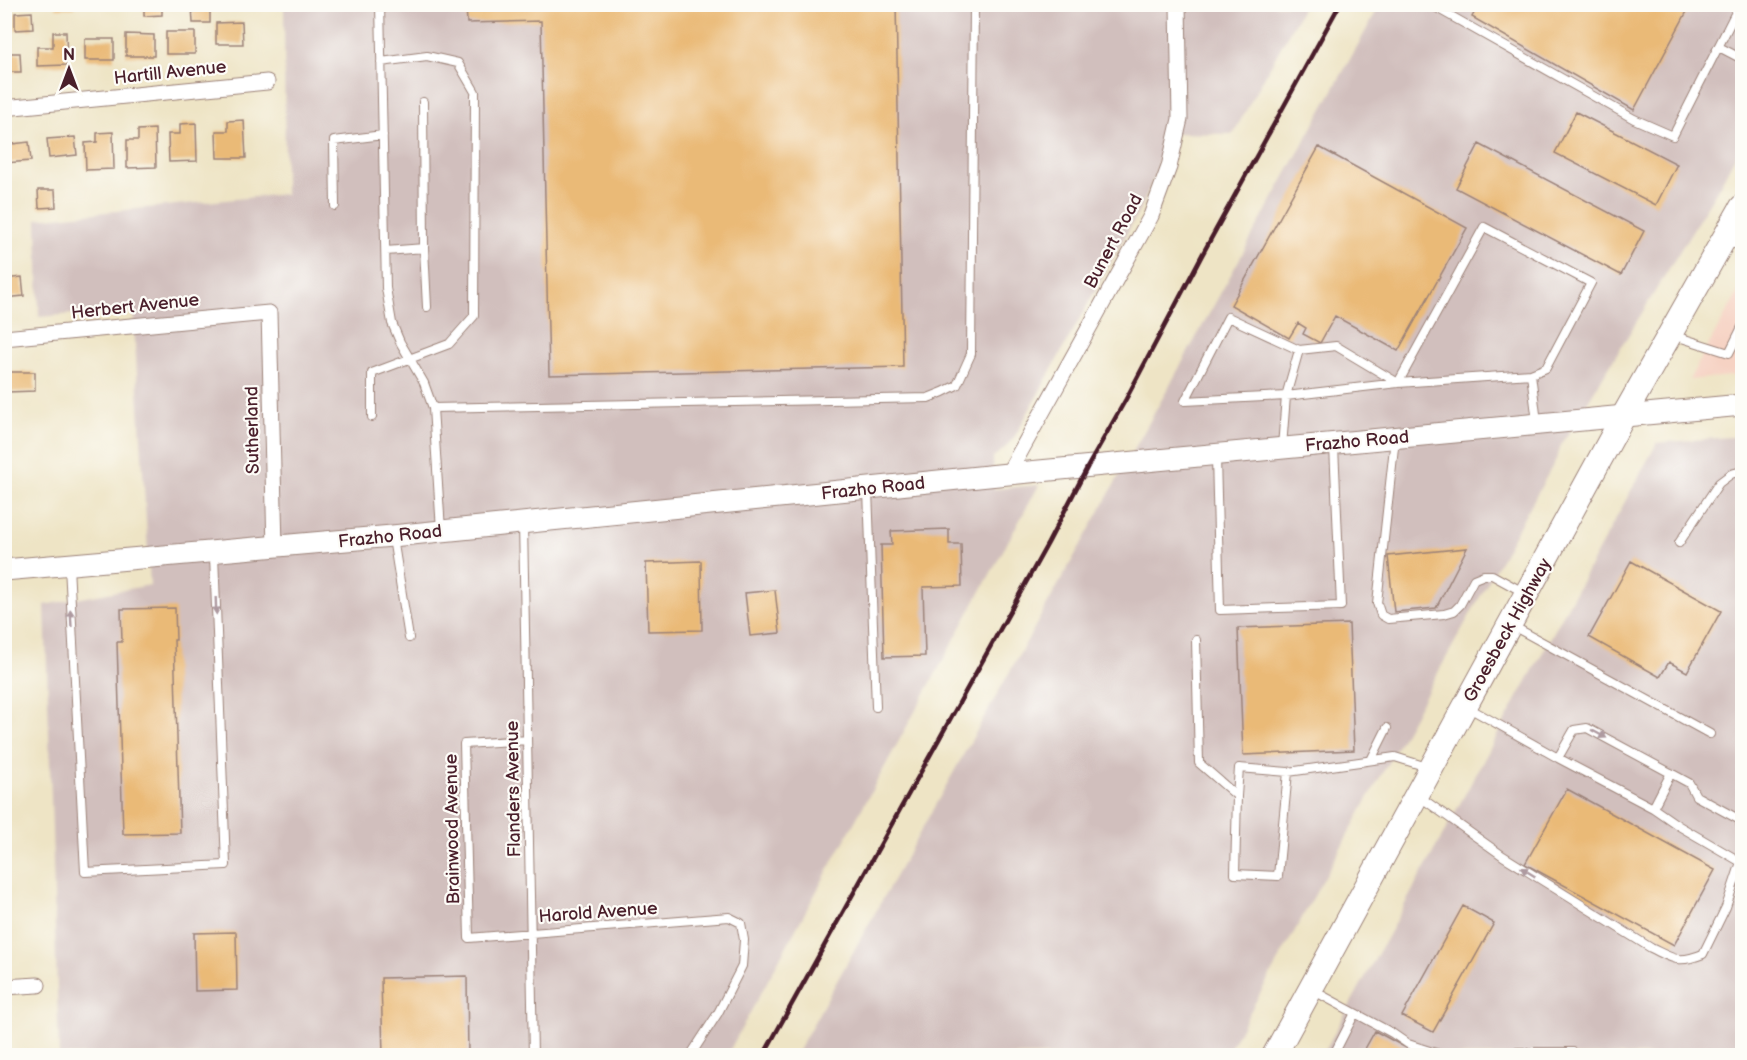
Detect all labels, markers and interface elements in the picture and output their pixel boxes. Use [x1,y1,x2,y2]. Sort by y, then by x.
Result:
north arrow [39,39,99,99]
text: N [63,46,75,65]
street label: Hartill Avenue [113,56,228,89]
street label: Bunert Road [1080,190,1147,292]
street label: Herbert Avenue [70,289,200,324]
street label: Sutherland [241,386,264,474]
street label: Frazho Road [1304,426,1410,457]
street label: Frazho Road [820,473,926,504]
street label: Frazho Road [337,521,443,552]
street label: Groesbeck Highway [1459,554,1556,706]
one-way arrow [211,596,220,615]
one-way arrow [67,608,76,627]
street label: Flanders Avenue [502,720,525,857]
one-way arrow [1590,729,1607,739]
street label: Brainwood Avenue [441,753,464,905]
one-way arrow [1520,867,1536,878]
street label: Harold Avenue [538,898,659,927]

